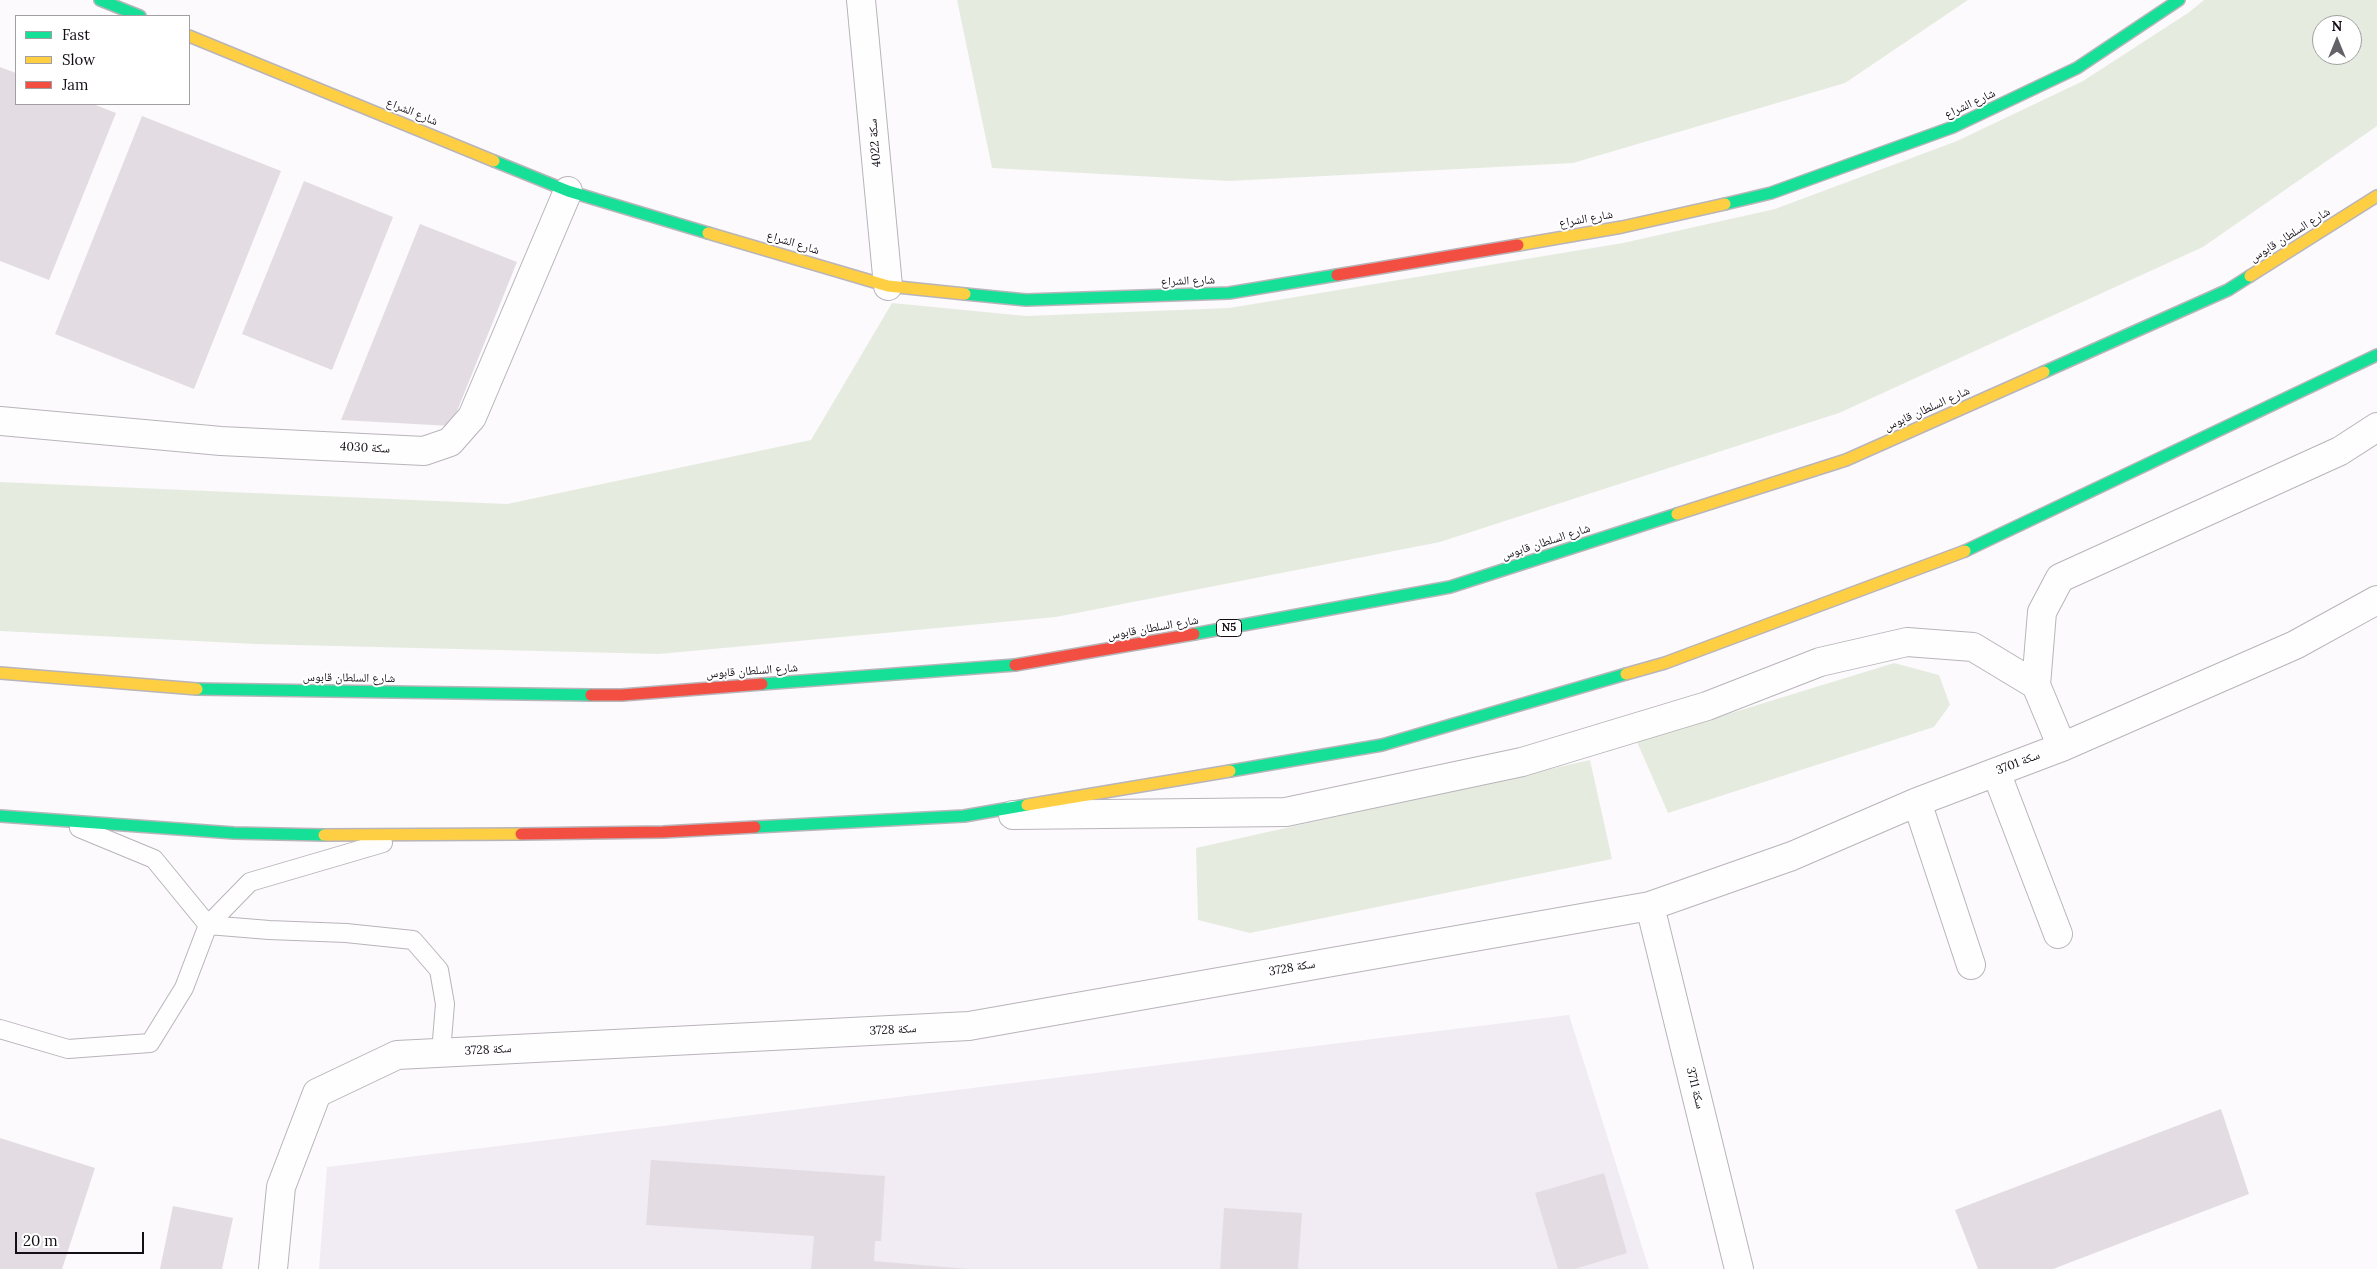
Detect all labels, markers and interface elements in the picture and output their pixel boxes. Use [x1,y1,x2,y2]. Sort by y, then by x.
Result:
legend [15,15,190,105]
north arrow [2312,15,2362,65]
text: N [2332,17,2342,35]
text: Fast [62,25,90,44]
text: Slow [62,50,95,69]
text: Jam [62,75,89,94]
street label: شارع الشراع [1942,86,1998,122]
street label: شارع الشراع [384,95,440,129]
street label: سكة 4022 [866,118,884,168]
street label: شارع السلطان قابوس [2247,204,2333,266]
street label: شارع الشراع [1558,207,1614,231]
street label: شارع الشراع [765,228,821,258]
street label: شارع الشراع [1161,273,1215,289]
street label: شارع السلطان قابوس [1882,384,1972,434]
street label: سكة 4030 [340,439,390,457]
street label: شارع السلطان قابوس [1500,521,1592,563]
street label: شارع السلطان قابوس [1106,613,1200,643]
road number: N5 [1216,620,1242,636]
street label: شارع السلطان قابوس [706,661,798,681]
street label: شارع السلطان قابوس [303,670,395,686]
street label: سكة 3701 [1994,748,2042,778]
street label: سكة 3728 [1268,957,1316,979]
street label: سكة 3728 [869,1022,917,1038]
street label: سكة 3728 [464,1042,512,1058]
street label: سكة 3711 [1683,1066,1707,1110]
scale bar [18,1222,146,1254]
text: 20 m [23,1231,58,1250]

